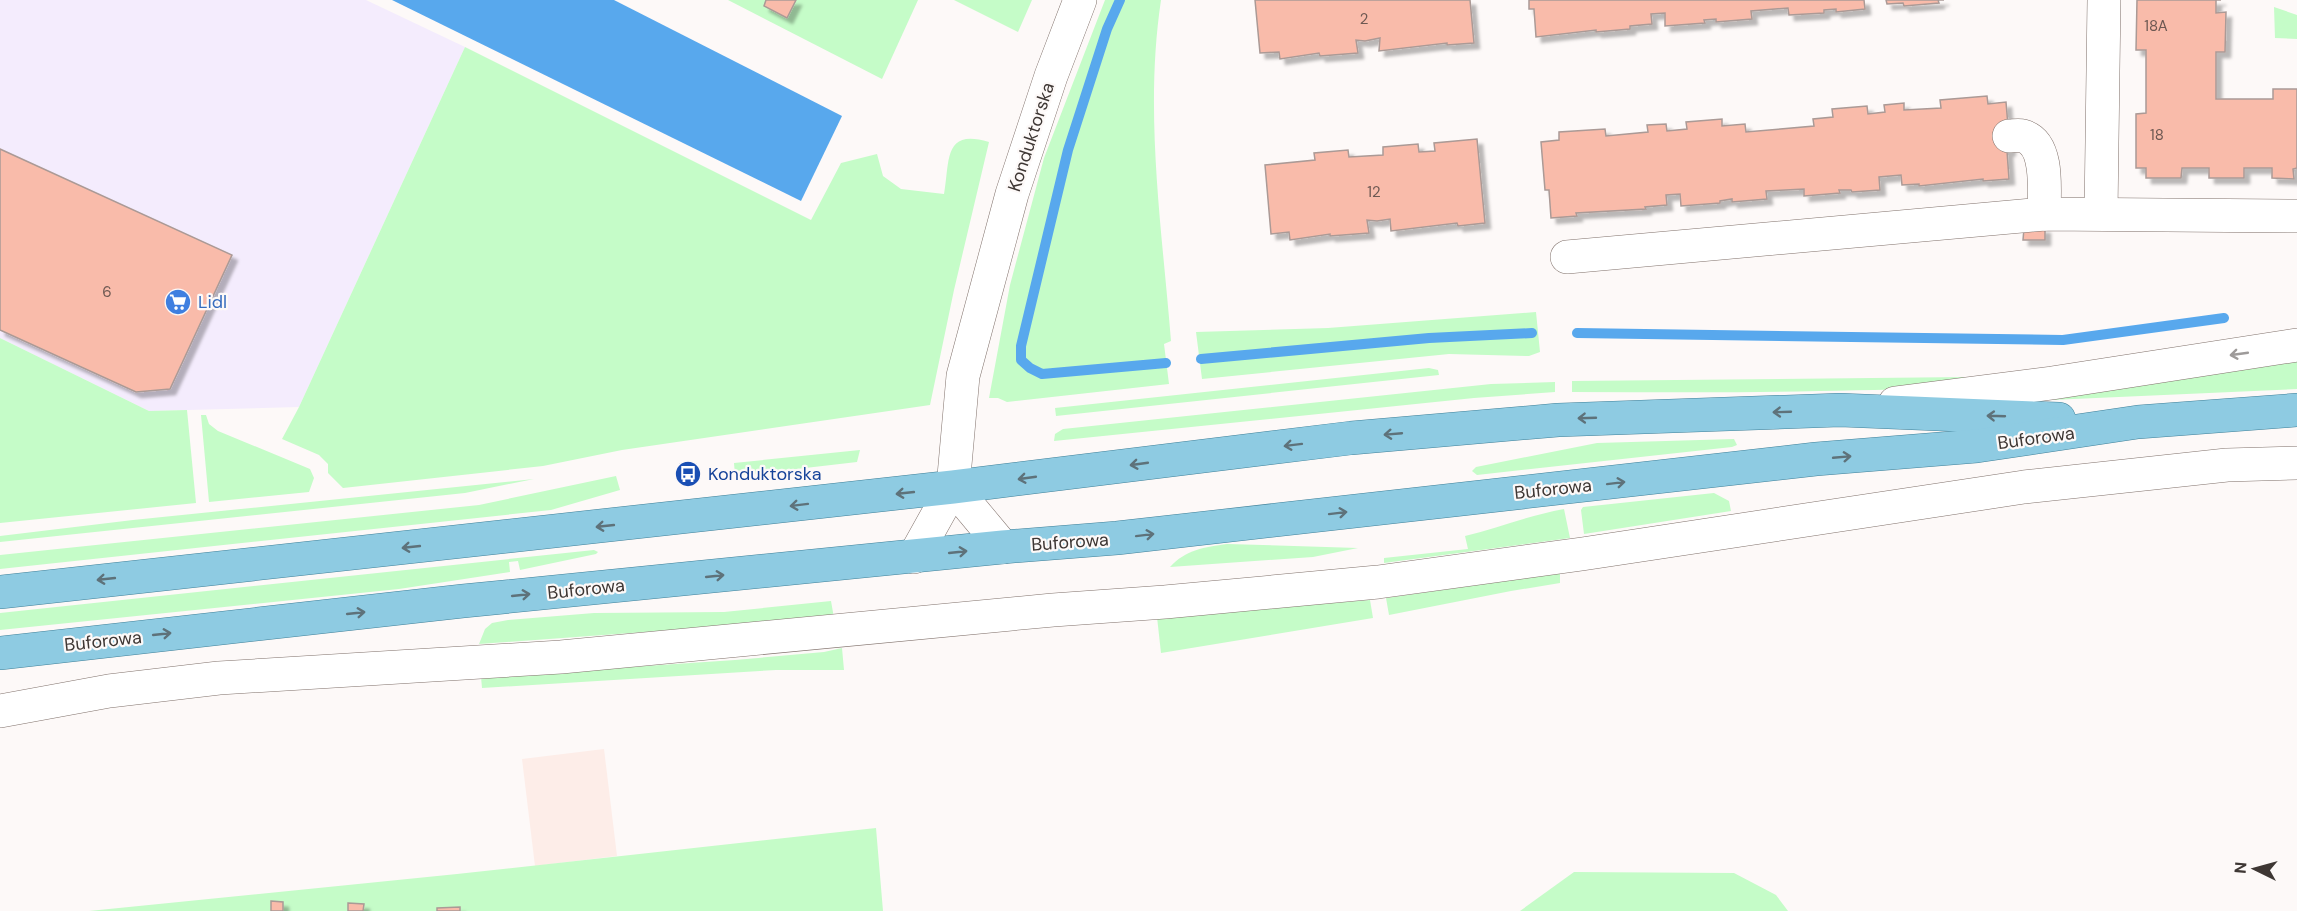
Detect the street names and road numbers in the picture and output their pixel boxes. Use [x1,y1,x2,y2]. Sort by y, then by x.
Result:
street label: Konduktorska [1002,79,1060,195]
street label: Buforowa [1996,421,2076,455]
street label: Buforowa [1513,473,1593,505]
street label: Buforowa [1031,527,1109,557]
street label: Buforowa [546,573,626,605]
street label: Buforowa [63,625,143,657]

